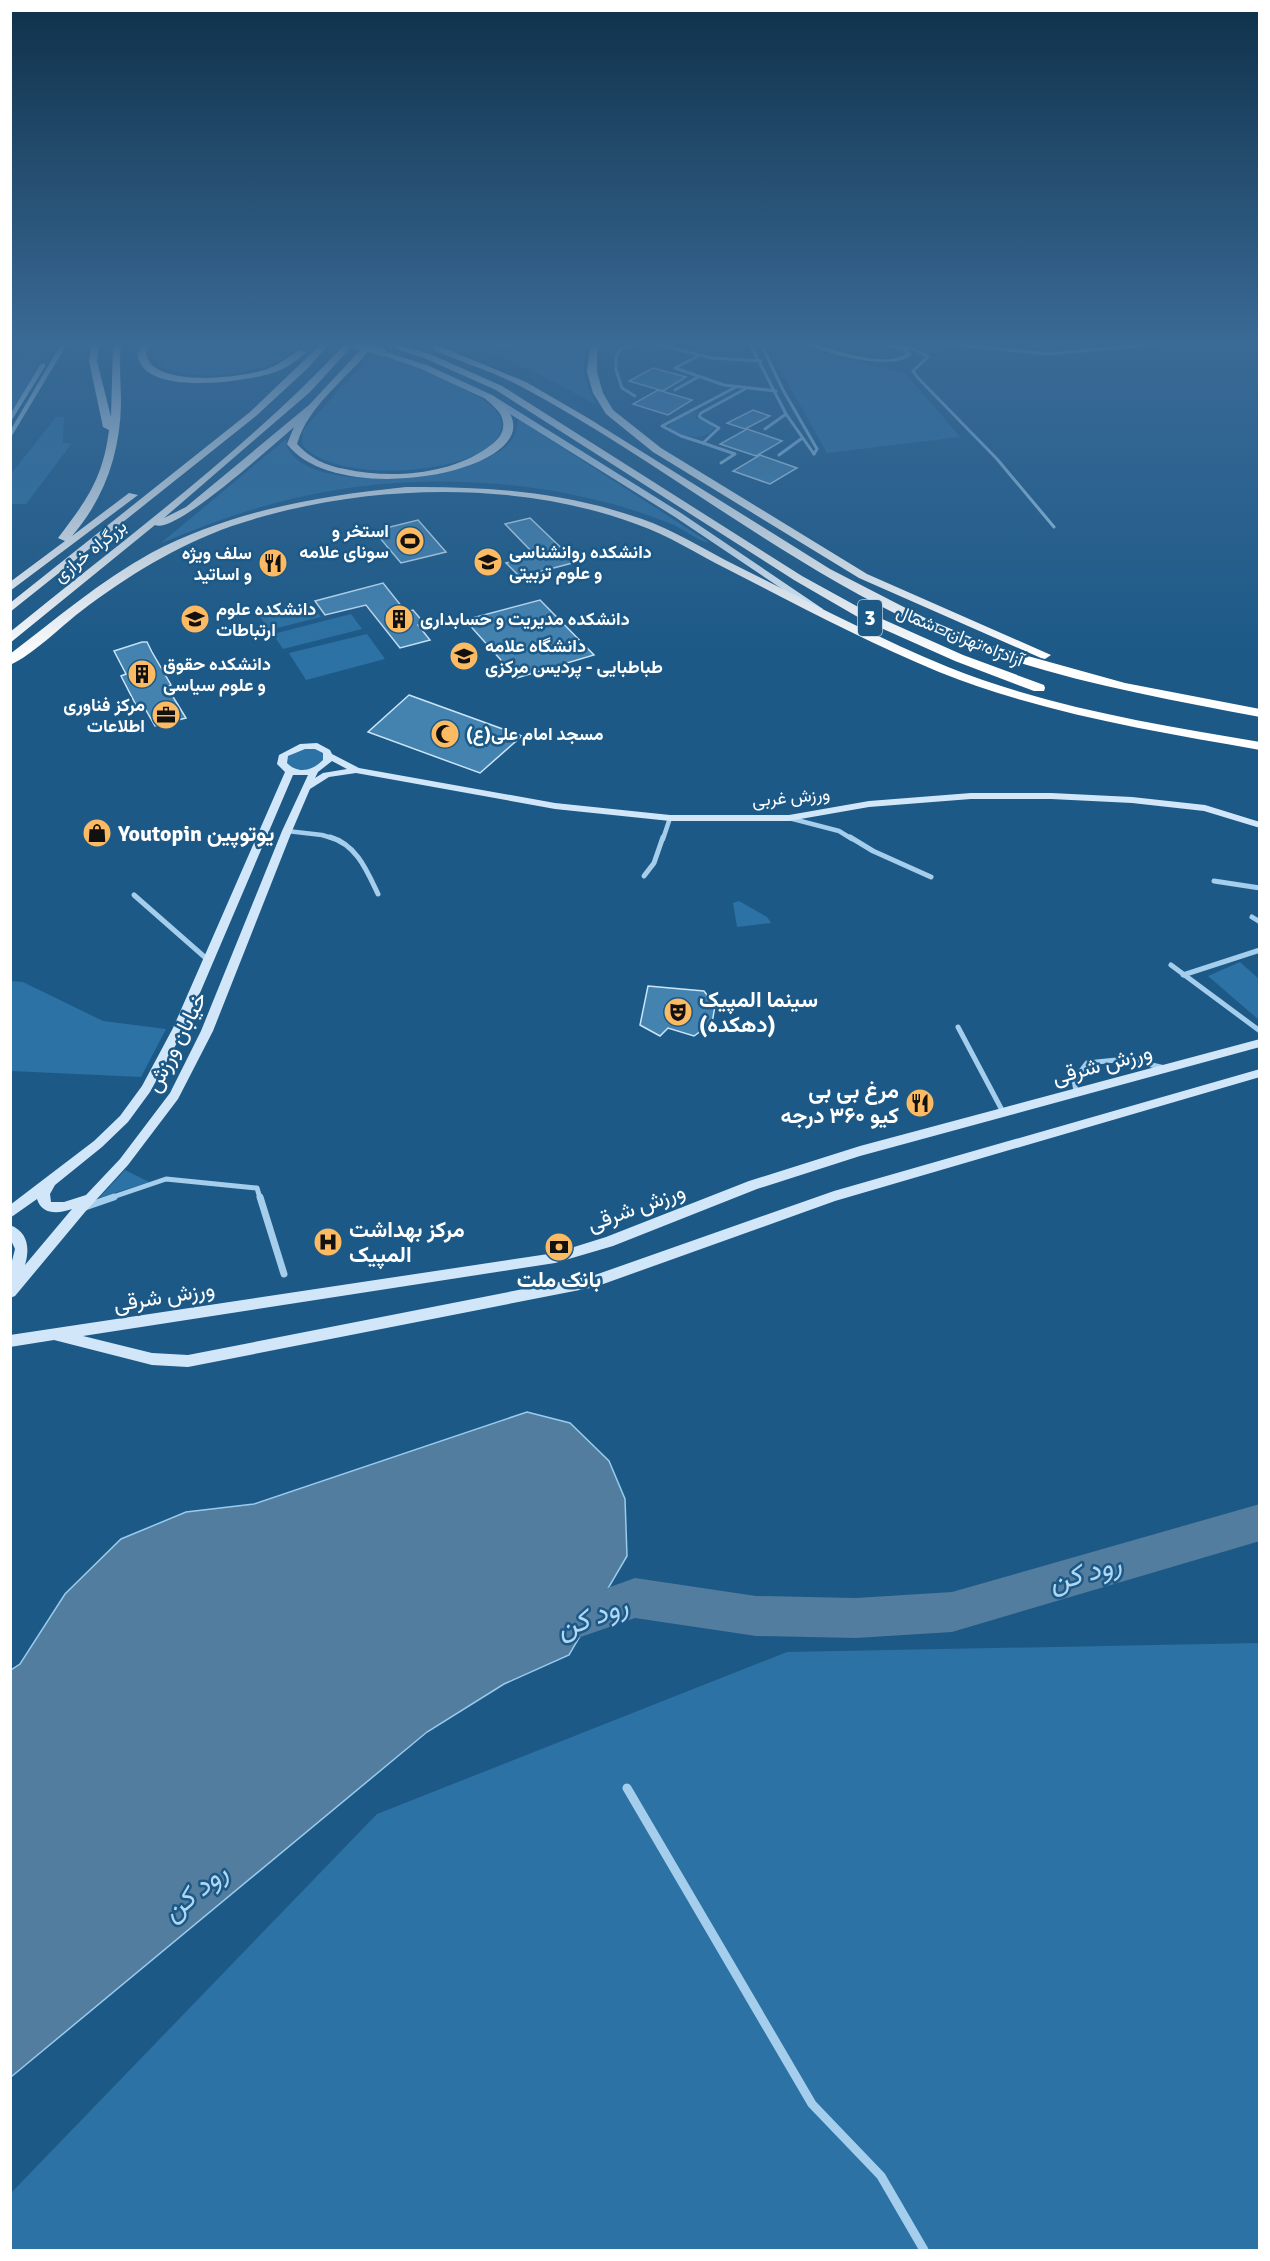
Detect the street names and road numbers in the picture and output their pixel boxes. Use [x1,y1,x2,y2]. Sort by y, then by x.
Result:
street label: بزرگراه خرازی [49,515,131,587]
road number: 3 [858,600,882,636]
street label: آزادراه تهران - شمال [893,601,1028,672]
street label: ورزش غربی [751,783,831,811]
street label: خیابان ورزش [139,987,213,1097]
street label: ورزش شرقی [1049,1038,1155,1090]
street label: ورزش شرقی [583,1177,689,1237]
street label: ورزش شرقی [111,1275,217,1317]

